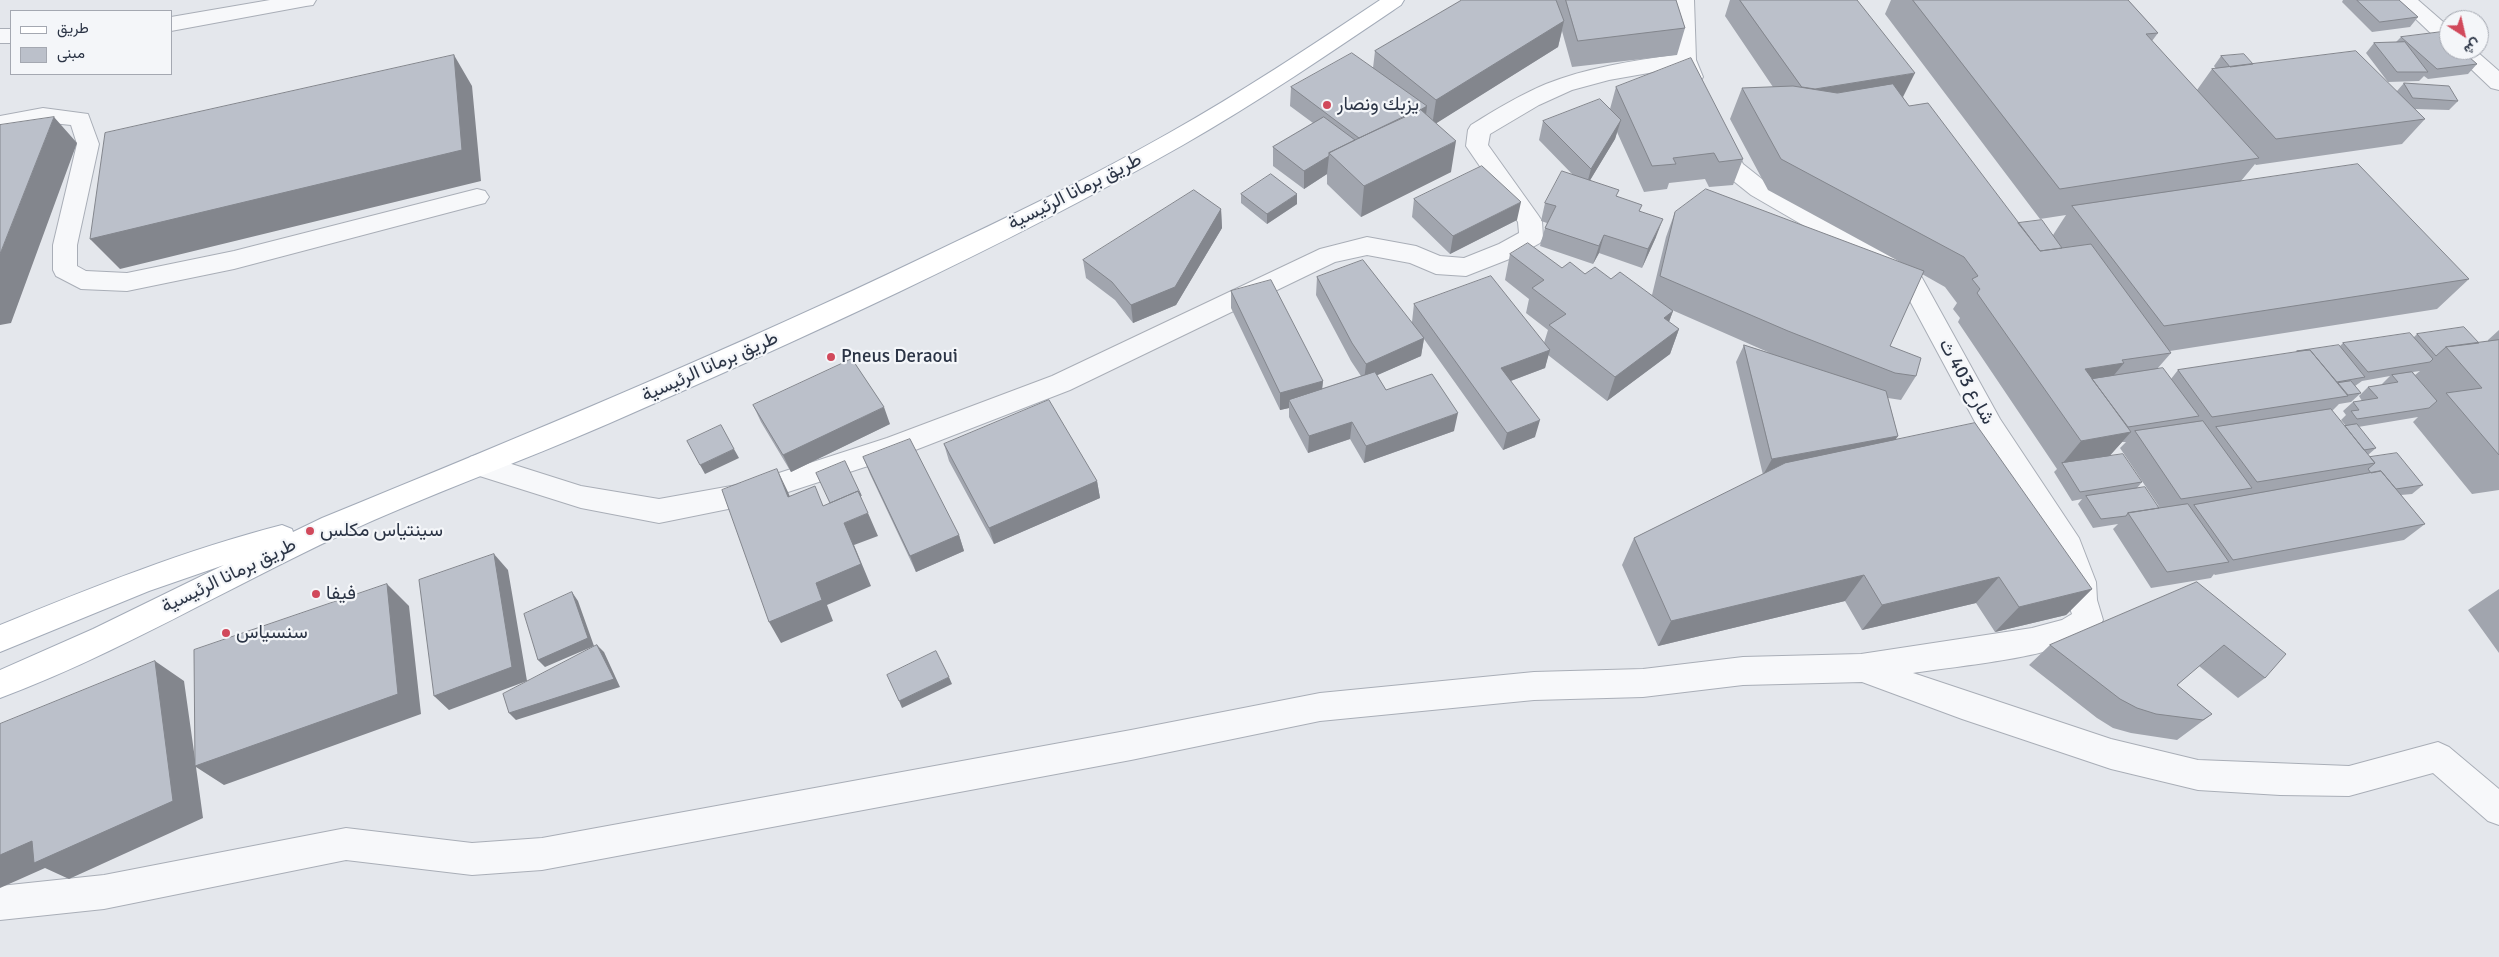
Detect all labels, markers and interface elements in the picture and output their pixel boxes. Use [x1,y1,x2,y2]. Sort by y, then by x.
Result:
legend [10,10,172,75]
north arrow [2439,10,2489,60]
text: طريق [57,19,89,37]
text: ش [2461,35,2484,59]
text: مبنى [57,44,85,62]
place label: يزبك ونصار [1337,94,1419,116]
marker: يزبك ونصار [1321,99,1333,111]
street label: طريق برمانا الرئيسية [1004,148,1146,236]
street label: طريق برمانا الرئيسية [638,327,782,407]
street label: شارع 403 ث [1933,335,1999,429]
place label: Pneus Deraoui [841,346,958,368]
marker: Pneus Deraoui [825,351,837,363]
place label: سينتياس مكلس [320,520,443,542]
marker: سينتياس مكلس [304,525,316,537]
street label: طريق برمانا الرئيسية [158,534,300,618]
place label: فيفا [326,583,356,605]
marker: فيفا [310,588,322,600]
place label: سنسياس [236,622,308,644]
marker: سنسياس [220,627,232,639]

